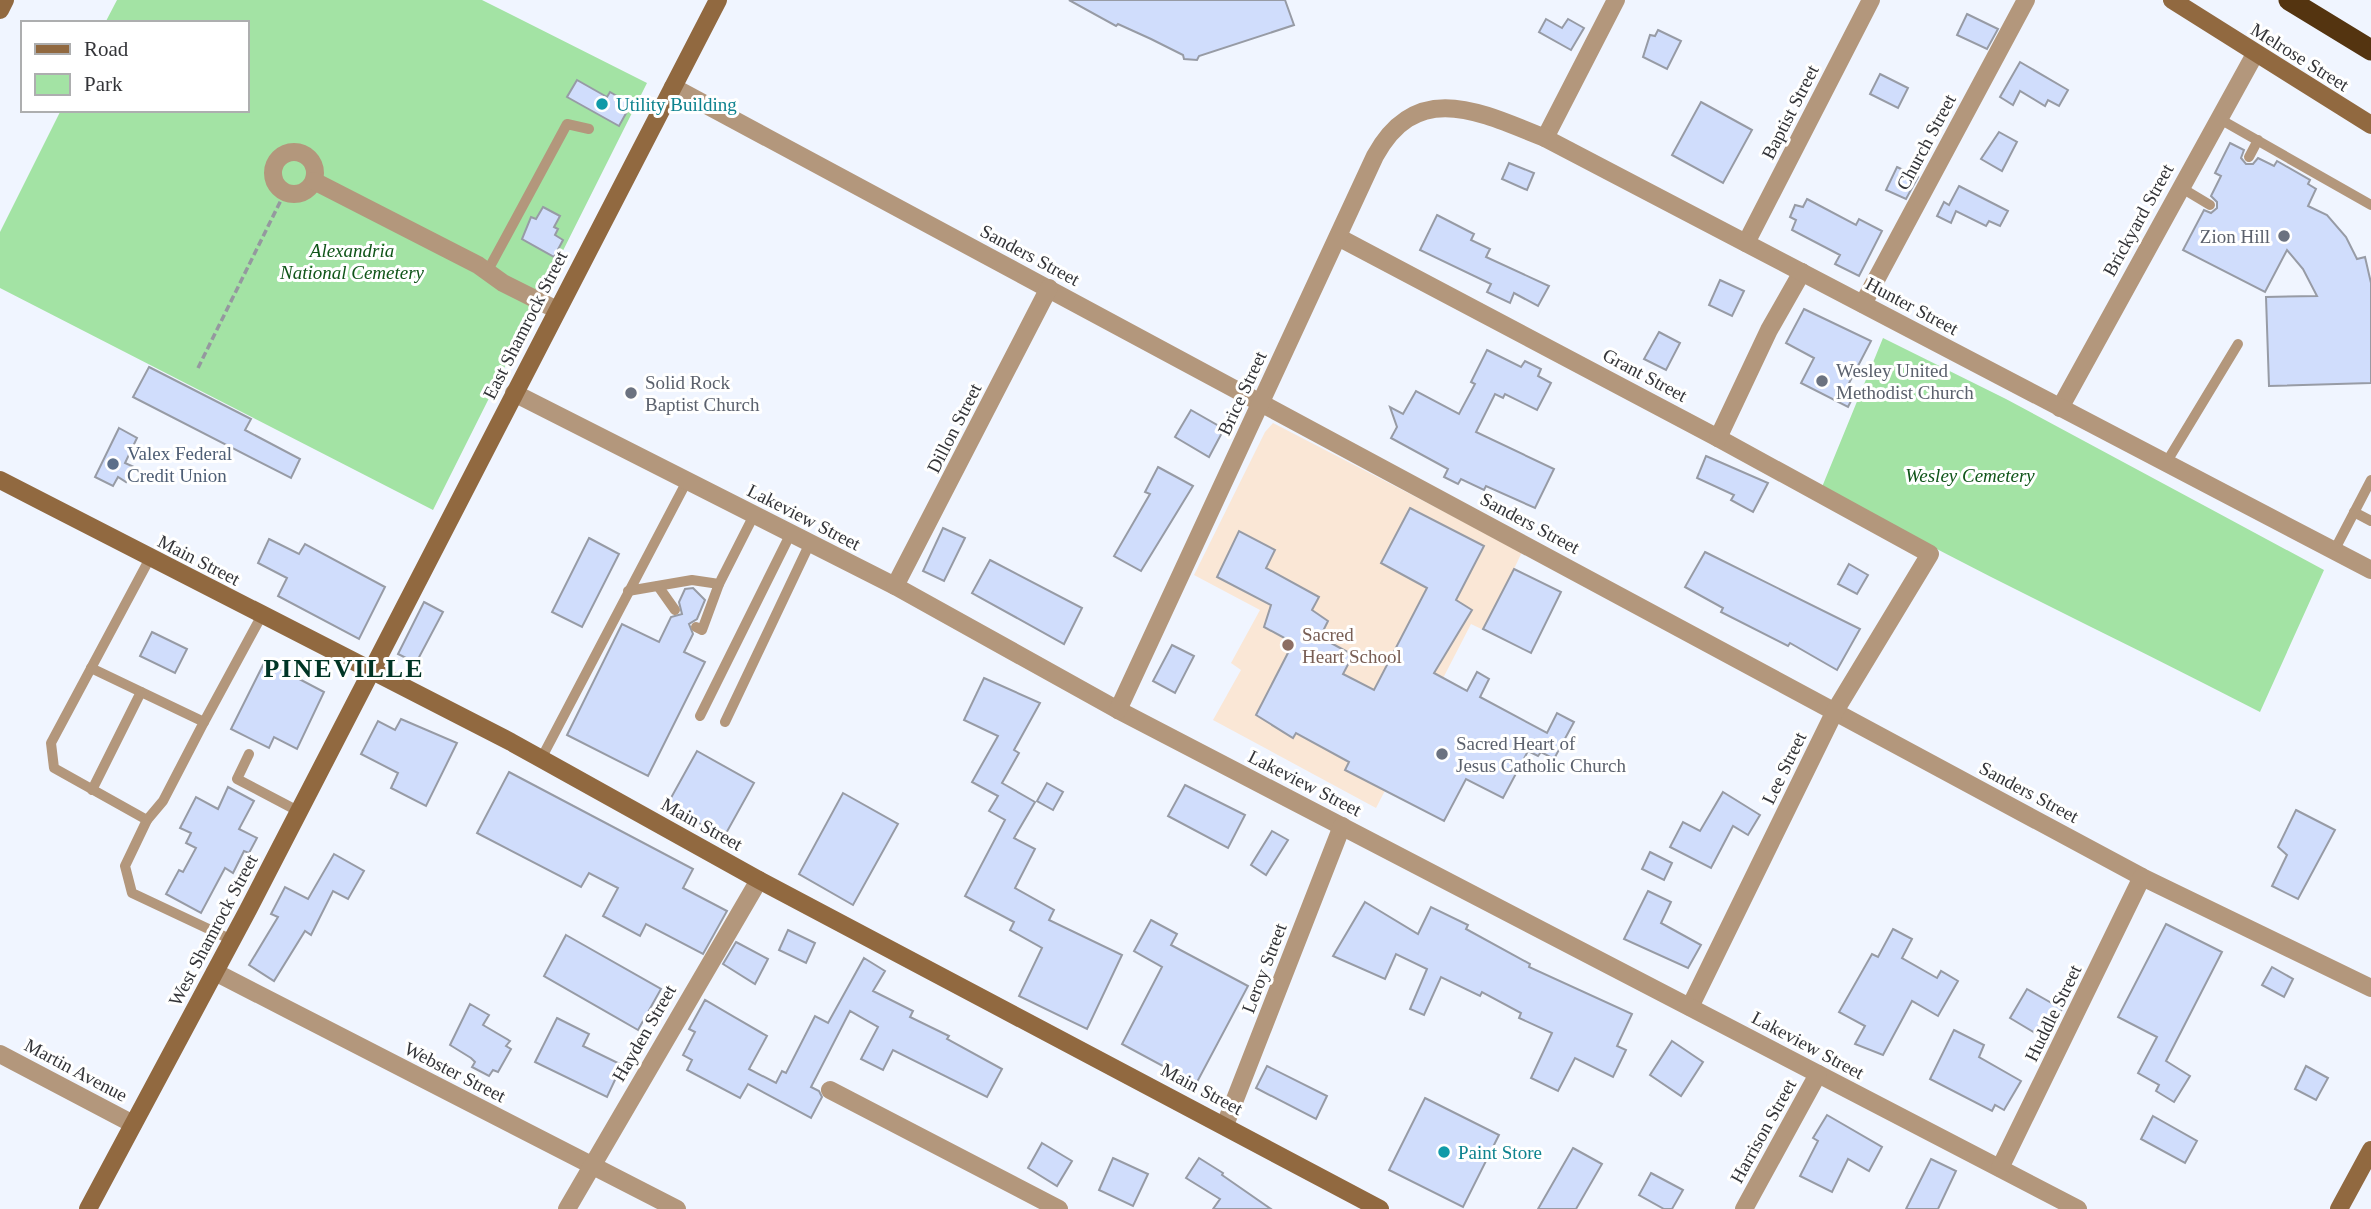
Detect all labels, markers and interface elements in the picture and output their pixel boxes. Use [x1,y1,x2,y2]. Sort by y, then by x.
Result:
street label: Melrose Street [2247,19,2353,96]
legend [21,21,248,112]
text: Road [84,37,129,61]
street label: Baptist Street [1757,61,1823,163]
text: Park [84,72,123,96]
street label: Church Street [1892,90,1960,193]
place label: Utility Building [616,94,737,115]
marker: Utility Building [594,96,610,112]
street label: Brickyard Street [2099,160,2178,280]
street label: Sanders Street [977,220,1084,290]
place label: Zion Hill [2200,226,2270,247]
marker: Zion Hill [2276,228,2292,244]
park label: Alexandria National Cemetery [279,240,425,283]
street label: East Shamrock Street [479,247,572,403]
street label: Hunter Street [1862,273,1963,340]
street label: Grant Street [1599,344,1691,406]
street label: Brice Street [1213,347,1271,438]
place label: Wesley United Methodist Church [1836,360,1974,403]
place label: Solid Rock Baptist Church [645,372,760,415]
marker: Wesley United Methodist Church [1814,373,1830,389]
street label: Dillon Street [922,379,986,476]
marker: Solid Rock Baptist Church [623,385,639,401]
place label: Valex Federal Credit Union [127,443,232,486]
marker: Valex Federal Credit Union [105,456,121,472]
park label: Wesley Cemetery [1905,465,2035,486]
street label: Lakeview Street [744,480,865,555]
street label: Sanders Street [1477,488,1584,558]
street label: Main Street [154,530,244,590]
place label: Sacred Heart School [1302,624,1402,667]
marker: Sacred Heart School [1280,637,1296,653]
district label: PINEVILLE [263,654,425,683]
street label: Lee Street [1758,728,1811,807]
place label: Sacred Heart of Jesus Catholic Church [1456,733,1626,776]
street label: Lakeview Street [1245,746,1366,821]
marker: Sacred Heart of Jesus Catholic Church [1434,746,1450,762]
street label: Sanders Street [1976,757,2083,827]
street label: Main Street [658,793,747,855]
street label: West Shamrock Street [164,850,262,1009]
street label: Leroy Street [1237,919,1291,1016]
street label: Huddle Street [2021,961,2086,1065]
street label: Hayden Street [608,980,680,1085]
street label: Lakeview Street [1748,1007,1868,1084]
street label: Martin Avenue [21,1034,131,1106]
street label: Webster Street [401,1037,510,1107]
street label: Main Street [1158,1059,1247,1120]
street label: Harrison Street [1726,1075,1801,1187]
place label: Paint Store [1458,1142,1542,1163]
marker: Paint Store [1436,1144,1452,1160]

